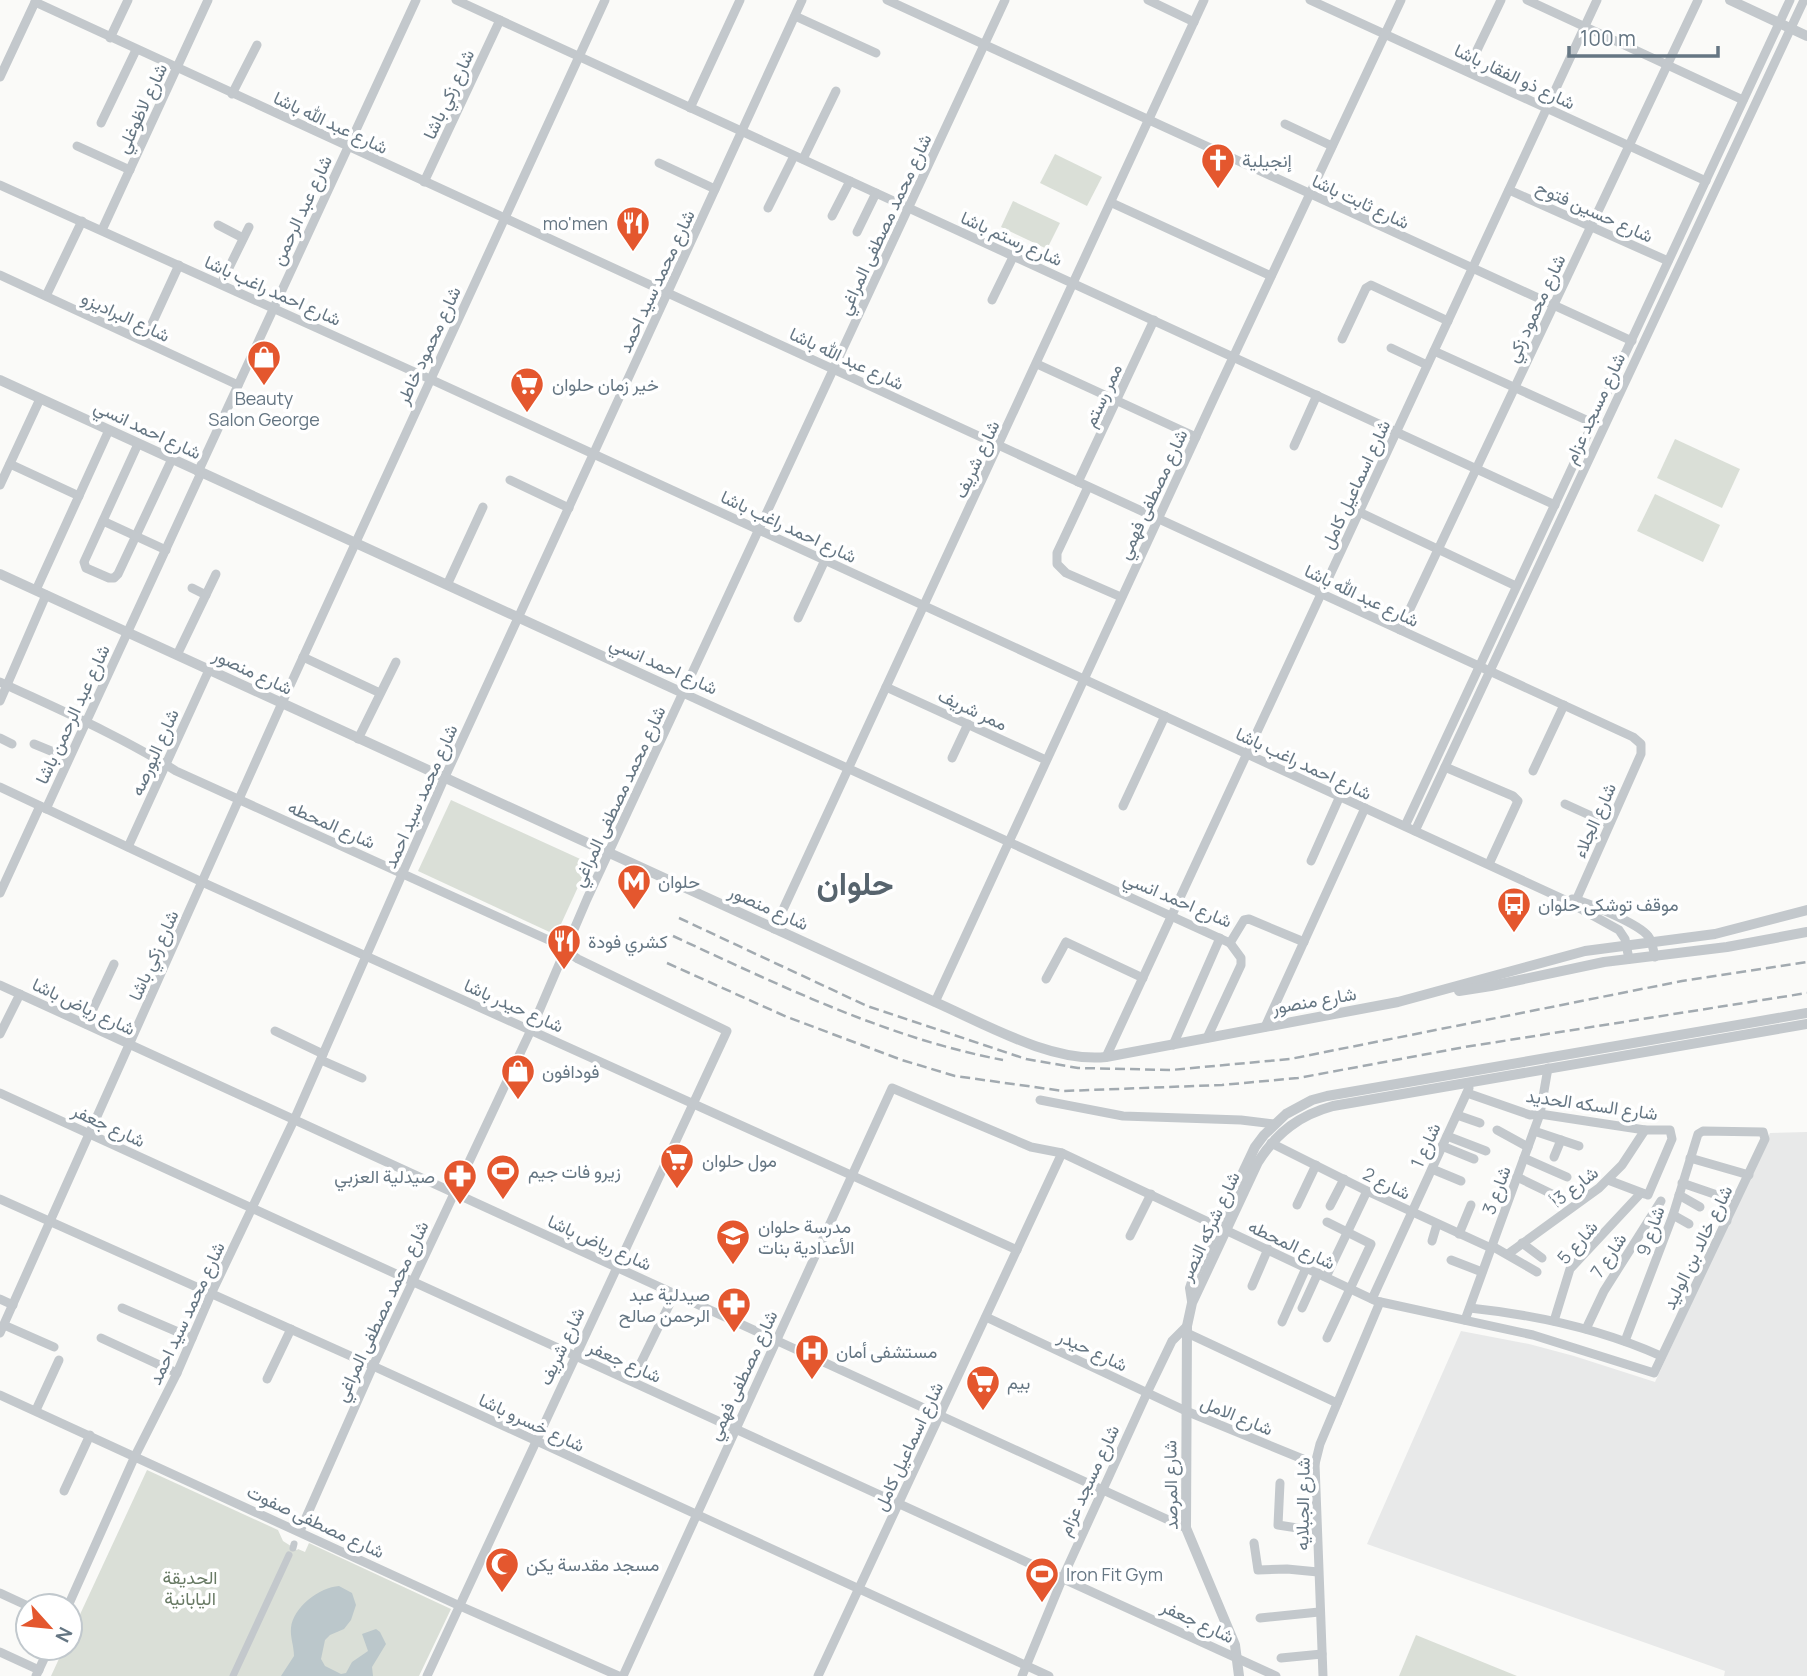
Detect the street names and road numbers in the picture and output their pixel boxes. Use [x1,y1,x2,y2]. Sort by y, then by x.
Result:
street label: شارع ذو الفقار باشا [1450,38,1579,115]
street label: شارع زكي باشا [417,45,483,144]
street label: شارع لاظوغلي [110,59,176,159]
street label: شارع عبد الله باشا [269,85,392,160]
street label: شارع محمد مصطفى المراغي [831,130,940,320]
street label: شارع عبد الرحمن [265,151,338,269]
street label: شارع ثابت باشا [1308,168,1414,235]
street label: شارع حسين فتوح [1532,175,1657,248]
street label: شارع رستم باشا [957,205,1067,272]
street label: شارع محمد سيد احمد [612,206,701,357]
street label: شارع احمد راغب باشا [200,249,345,332]
street label: شارع محمود زكي [1500,250,1574,367]
street label: شارع محمود خاطر [390,282,467,409]
street label: شارع البراديزو [78,285,174,348]
street label: شارع عبد الله باشا [785,321,908,396]
street label: شارع مسجد عزام [1558,349,1631,468]
street label: ممر رستم [1077,359,1128,431]
street label: شارع احمد انسي [89,394,206,468]
street label: شارع شريف [948,416,1005,502]
street label: شارع اسماعيل كامل [1315,416,1396,553]
street label: شارع مصطفى فهمي [1111,425,1196,565]
street label: شارع احمد راغب باشا [717,484,861,569]
street label: شارع عبد الله باشا [1300,558,1423,633]
street label: شارع احمد انسي [605,631,722,703]
street label: شارع عبد الرحمن باشا [29,640,116,788]
street label: شارع منصور [208,642,297,701]
street label: ممر شريف [934,682,1012,736]
street label: شارع محمد مصطفى المراغي [565,702,674,892]
street label: شارع البورصه [124,705,185,800]
street label: شارع محمد سيد احمد [377,720,463,872]
street label: شارع احمد راغب باشا [1232,721,1376,806]
street label: شارع الجلاء [1567,779,1622,862]
street label: شارع المحطه [284,794,379,855]
street label: شارع احمد انسي [1118,865,1236,936]
street label: شارع منصور [724,878,813,936]
street label: شارع زكي باشا [122,906,187,1006]
street label: شارع رياض باشا [28,972,139,1041]
street label: شارع حيدر باشا [460,972,568,1039]
street label: شارع منصور [1269,981,1358,1020]
street label: شارع السكه الحديد [1524,1083,1659,1126]
street label: شارع جعفر [67,1097,149,1153]
street label: شارع 1 [1405,1119,1446,1172]
street label: شارع 3أ [1545,1160,1603,1213]
street label: شارع 2 [1359,1161,1415,1206]
street label: شارع 3 [1476,1163,1517,1218]
street label: شارع شركه النصر [1173,1167,1246,1286]
street label: شارع خالد بن الوليد [1657,1181,1738,1314]
street label: شارع 9 [1630,1203,1671,1259]
street label: شارع رياض باشا [544,1208,656,1277]
street label: شارع المحطه [1244,1213,1339,1275]
street label: شارع 5 [1551,1215,1603,1269]
street label: شارع محمد مصطفى المراغي [328,1217,437,1407]
street label: شارع 7 [1585,1228,1632,1283]
street label: شارع محمد سيد احمد [142,1238,231,1389]
street label: شارع شريف [533,1303,590,1389]
street label: شارع مصطفى فهمي [701,1306,786,1446]
street label: شارع حيدر [1053,1323,1132,1377]
street label: شارع جعفر [583,1334,666,1389]
street label: شارع اسماعيل كامل [868,1378,949,1515]
street label: شارع خسرو باشا [475,1387,589,1458]
street label: شارع الامل [1197,1390,1277,1441]
street label: شارع مسجد عزام [1052,1421,1125,1540]
street label: شارع المرصد [1157,1440,1184,1530]
street label: شارع الجبلايه [1289,1457,1316,1551]
street label: شارع مصطفى صفوت [243,1479,389,1564]
street label: شارع جعفر [1156,1593,1238,1649]

